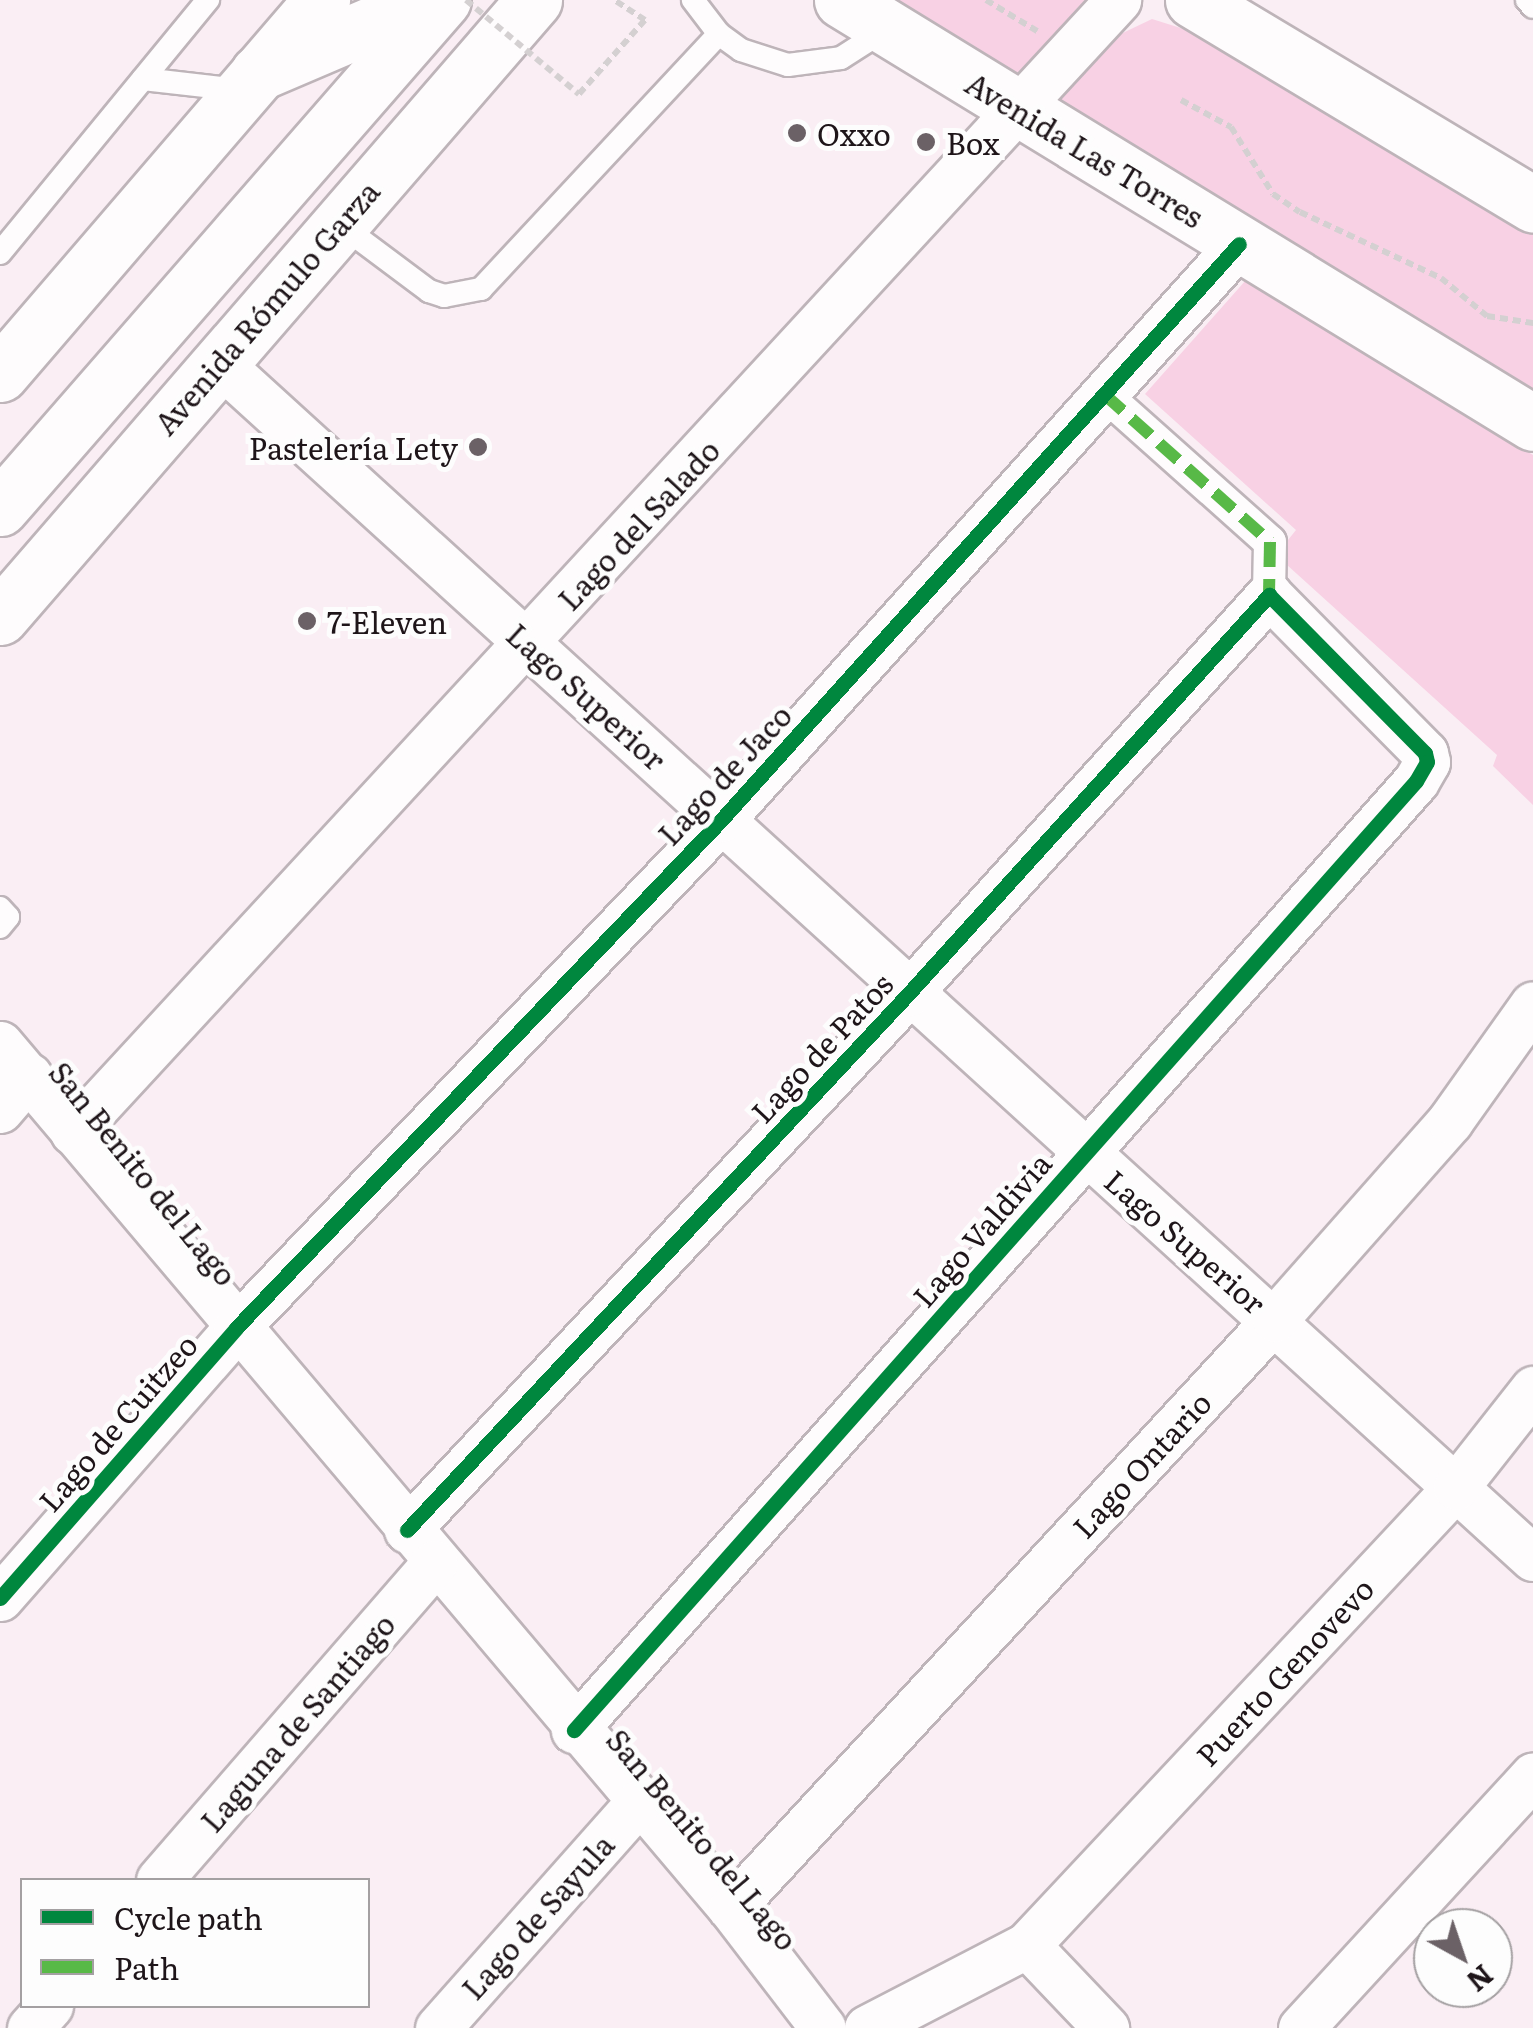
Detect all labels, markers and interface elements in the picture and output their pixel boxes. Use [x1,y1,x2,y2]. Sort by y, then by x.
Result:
street label: Avenida Las Torres [960,64,1210,234]
place label: Oxxo [817,115,891,151]
marker: Oxxo [786,122,808,144]
place label: Box [946,124,1000,160]
marker: Box [915,131,937,153]
street label: Avenida Rómulo Garza [146,173,386,441]
place label: Pastelería Lety [249,429,458,465]
street label: Lago del Salado [550,431,726,617]
marker: Pastelería Lety [467,436,489,458]
place label: 7-Eleven [327,603,447,639]
marker: 7-Eleven [296,610,318,632]
street label: Lago Superior [500,615,674,777]
street label: Lago de Jaco [650,696,798,852]
street label: Lago de Patos [743,965,899,1129]
street label: San Benito del Lago [43,1054,245,1292]
street label: Lago Valdivia [904,1145,1058,1313]
street label: Lago Superior [1098,1161,1274,1321]
street label: Lago de Cuitzeo [30,1326,204,1518]
street label: Lago Ontario [1064,1384,1218,1544]
street label: Puerto Genovevo [1188,1570,1380,1772]
street label: Laguna de Santiago [192,1606,402,1838]
street label: San Benito del Lago [600,1721,806,1957]
street label: Lago de Sayula [454,1826,620,2006]
legend [20,1878,370,2008]
text: Cycle path [114,1895,263,1939]
north arrow [1413,1908,1513,2008]
text: Path [114,1945,179,1989]
text: N [1458,1956,1503,2003]

